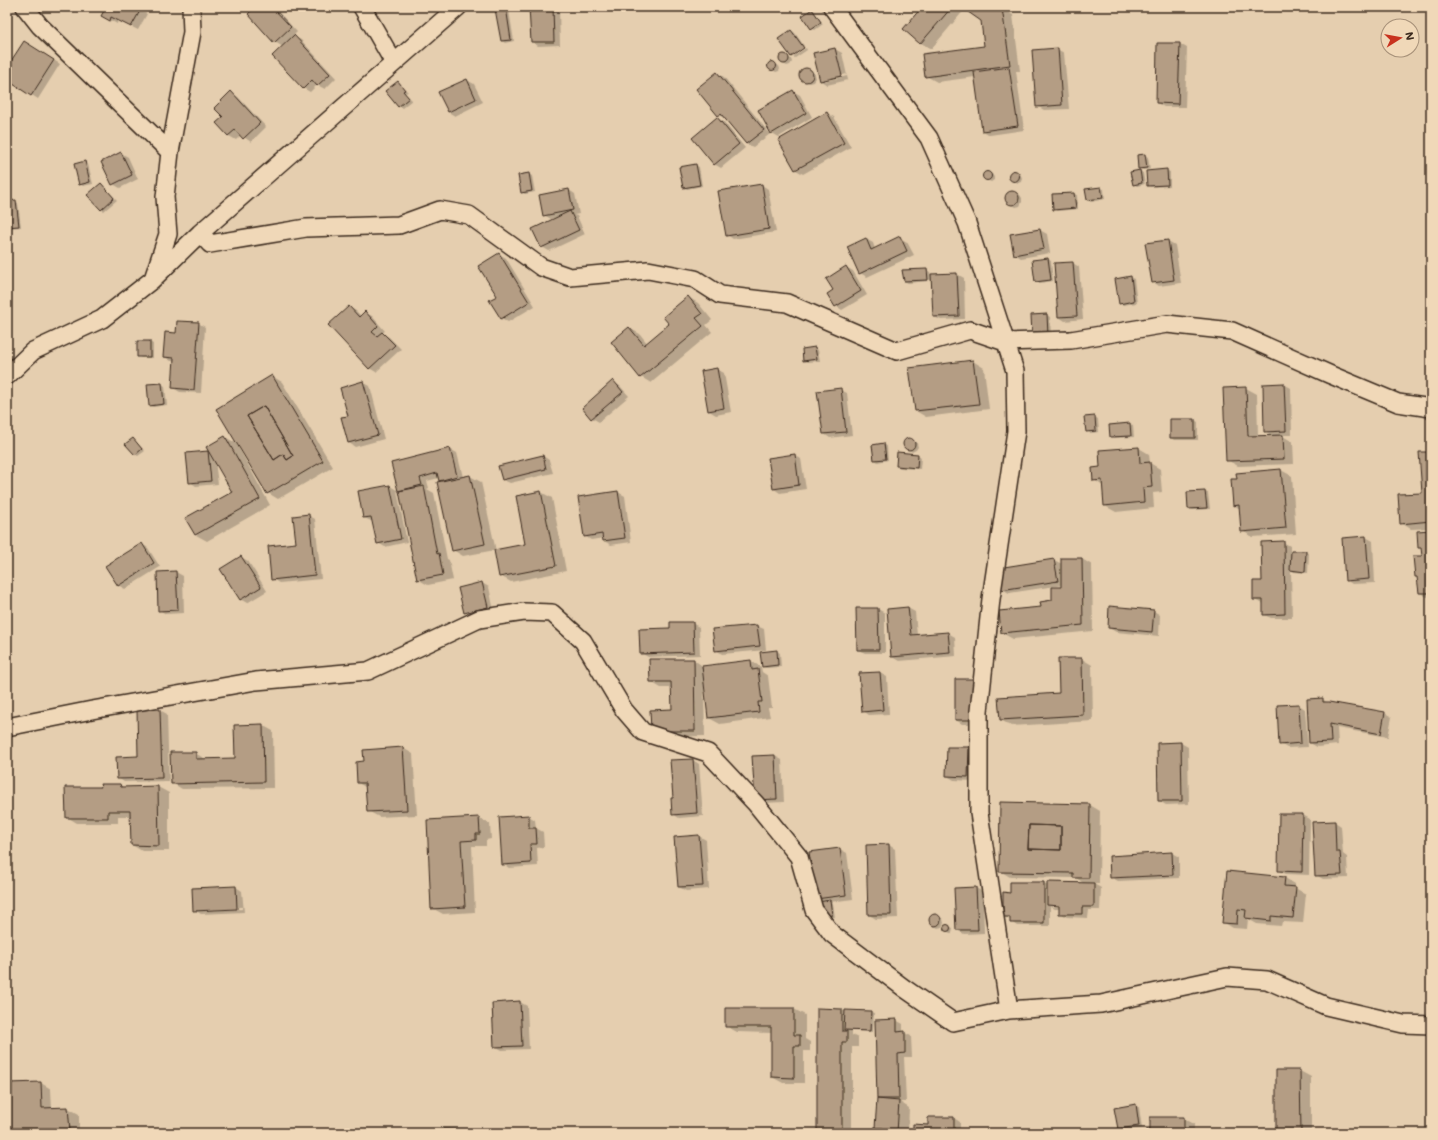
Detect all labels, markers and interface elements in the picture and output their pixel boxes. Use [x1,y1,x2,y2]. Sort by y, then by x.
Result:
north arrow [1380,18,1420,58]
text: N [1402,30,1418,42]

